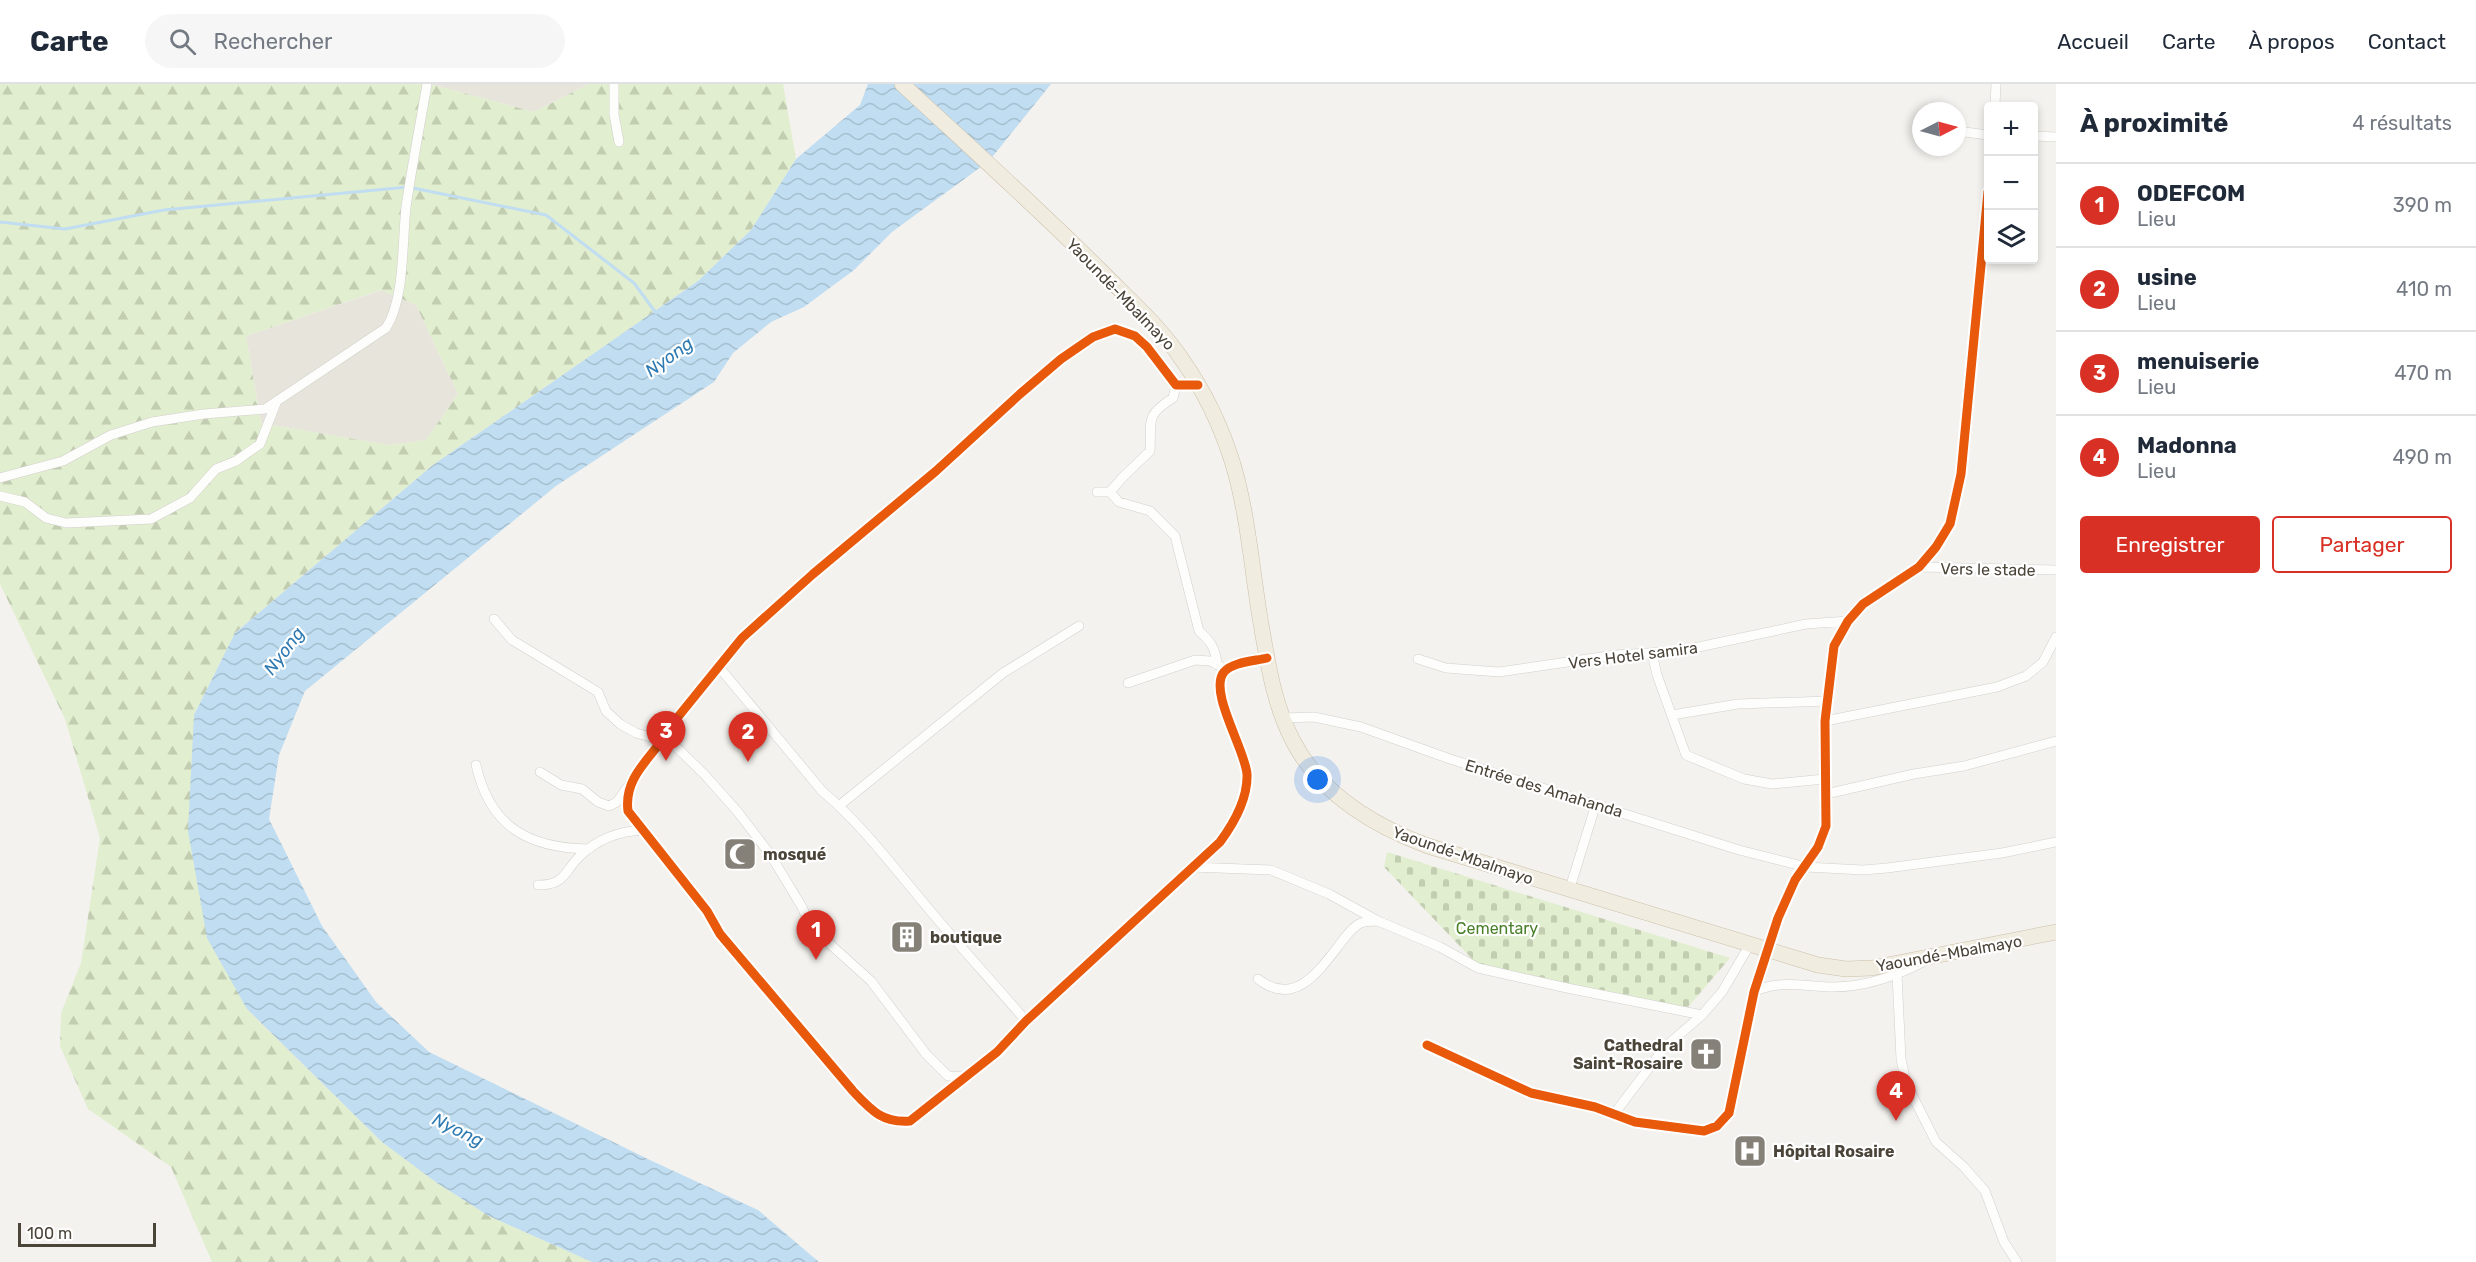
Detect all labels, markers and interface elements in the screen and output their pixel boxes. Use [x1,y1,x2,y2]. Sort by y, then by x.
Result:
search box [145,14,565,68]
text: Carte [30,25,109,58]
icon: search [166,25,199,58]
text: Rechercher [214,28,332,55]
text: Accueil [2057,29,2129,54]
text: Carte [2162,29,2215,54]
text: À propos [2248,29,2335,54]
text: Contact [2368,29,2446,54]
north arrow [1912,102,1966,156]
map controls [1984,102,2038,264]
button: + [1984,102,2038,156]
text: À proximité [2080,108,2229,139]
text: 4 résultats [2352,111,2452,135]
button: − [1984,156,2038,210]
text: ODEFCOM [2137,180,2245,207]
text: 1 [2095,193,2104,217]
text: 390 m [2393,193,2452,217]
text: Lieu [2137,207,2176,231]
button: layers [1984,210,2038,264]
street label: Yaoundé-Mbalmayo [1062,235,1179,354]
text: usine [2137,264,2197,291]
text: 2 [2093,277,2106,301]
text: 410 m [2396,277,2452,301]
text: Lieu [2137,291,2176,315]
water label: Nyong [641,332,698,382]
text: menuiserie [2137,348,2259,375]
text: 3 [2093,361,2106,385]
text: 470 m [2394,361,2452,385]
text: Lieu [2137,375,2176,399]
text: Madonna [2137,432,2237,459]
text: 4 [2093,445,2106,469]
text: 490 m [2393,445,2452,469]
text: Lieu [2137,459,2176,483]
button: Enregistrer [2080,516,2260,573]
button: Partager [2272,516,2452,573]
street label: Vers le stade [1940,559,2036,580]
water label: Nyong [259,623,309,679]
street label: Vers Hotel samira [1567,638,1699,673]
pin: 3 [646,712,686,761]
pin: 2 [728,712,768,762]
street label: Entrée des Amahanda [1463,755,1625,822]
your location [1303,765,1332,794]
street label: Yaoundé-Mbalmayo [1390,822,1536,889]
mosque icon: mosqué [722,836,758,872]
place label: mosqué [763,845,826,864]
pin: 1 [796,910,836,960]
building icon: boutique [889,919,925,955]
park label: Cementary [1456,919,1538,938]
place label: boutique [930,928,1002,947]
street label: Yaoundé-Mbalmayo [1875,931,2024,976]
place label: Cathedral Saint-Rosaire [1573,1036,1683,1073]
church icon: Cathedral Saint-Rosaire [1688,1036,1724,1072]
pin: 4 [1876,1072,1916,1121]
water label: Nyong [429,1108,487,1152]
hospital icon: Hôpital Rosaire [1732,1133,1768,1169]
place label: Hôpital Rosaire [1773,1142,1895,1161]
scale bar [18,1220,156,1248]
text: 100 m [27,1224,72,1243]

